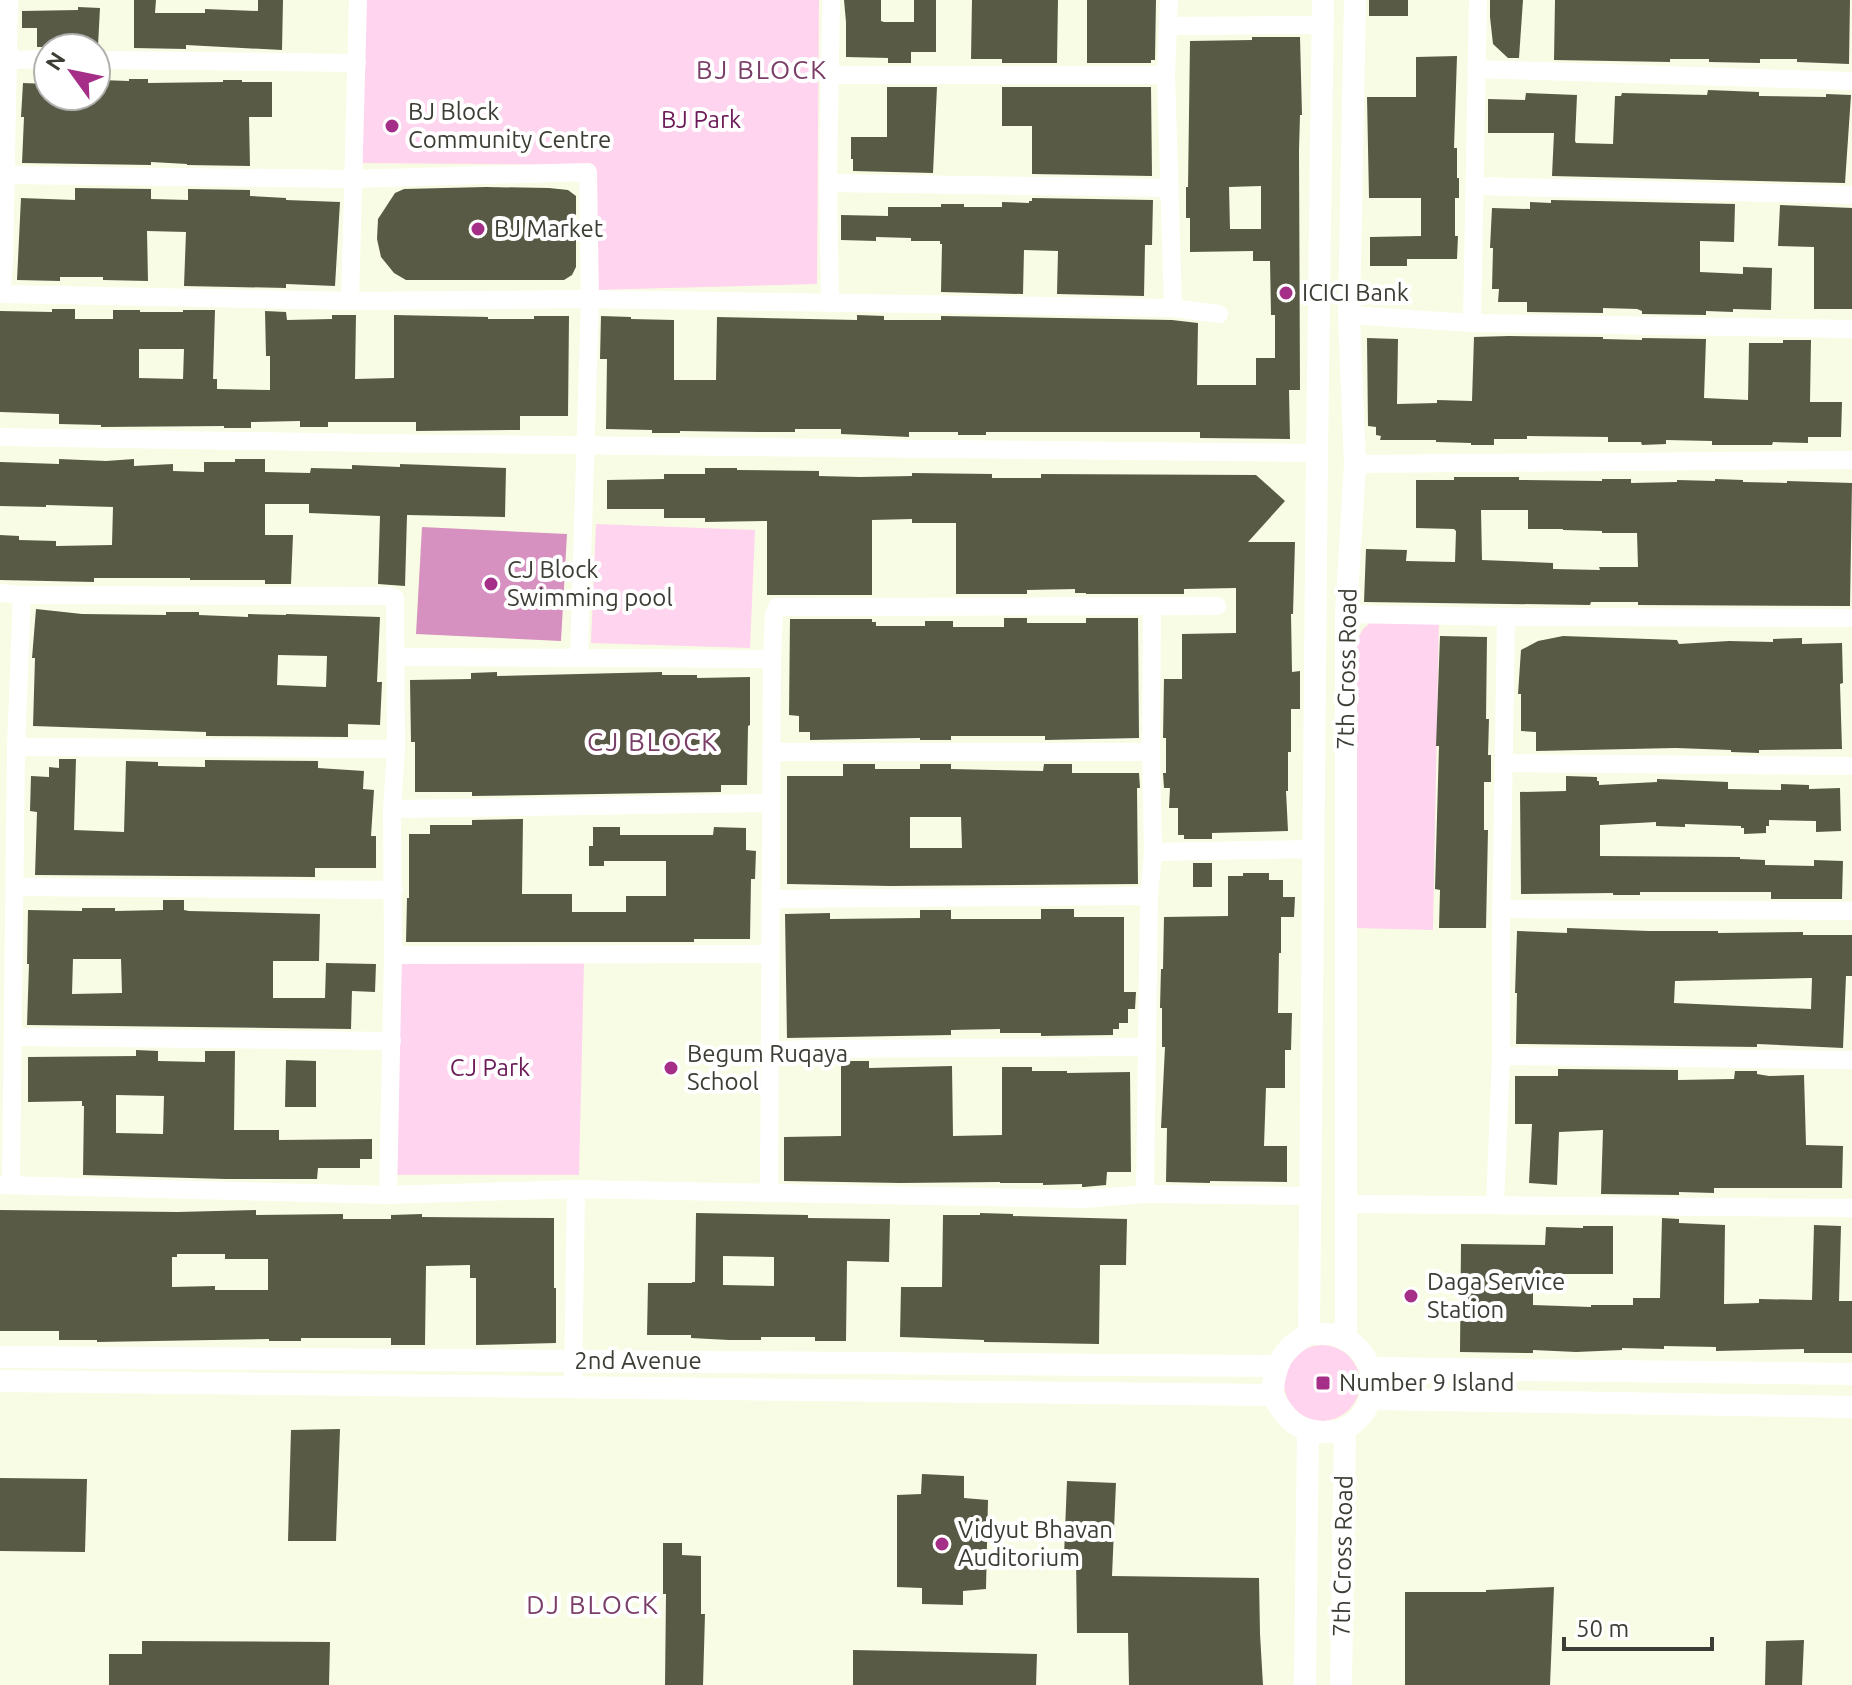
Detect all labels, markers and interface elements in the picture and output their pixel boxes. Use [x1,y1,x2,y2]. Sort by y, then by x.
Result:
north arrow [32,32,112,112]
text: N [40,47,70,75]
district label: BJ BLOCK [696,55,828,84]
place label: BJ Block Community Centre [408,98,611,153]
park label: BJ Park [661,106,741,133]
marker: BJ Block Community Centre [383,117,401,135]
place label: BJ Market [494,215,604,242]
marker: BJ Market [469,220,487,238]
place label: ICICI Bank [1302,279,1409,306]
marker: ICICI Bank [1277,284,1295,302]
place label: CJ Block Swimming pool [507,556,673,611]
marker: CJ Block Swimming pool [482,575,500,593]
street label: 7th Cross Road [1332,588,1361,750]
district label: CJ BLOCK [587,727,719,756]
place label: Begum Ruqaya School [687,1040,848,1095]
park label: CJ Park [450,1054,530,1081]
marker: Begum Ruqaya School [662,1059,680,1077]
place label: Daga Service Station [1427,1268,1565,1323]
marker: Daga Service Station [1402,1287,1420,1305]
street label: 2nd Avenue [574,1347,702,1374]
place label: Number 9 Island [1339,1369,1514,1396]
marker: Number 9 Island [1314,1374,1332,1392]
street label: 7th Cross Road [1328,1475,1357,1637]
place label: Vidyut Bhavan Auditorium [958,1516,1113,1571]
marker: Vidyut Bhavan Auditorium [933,1535,951,1553]
district label: DJ BLOCK [526,1590,660,1619]
scale bar [1564,1601,1712,1651]
text: 50 m [1576,1615,1629,1642]

